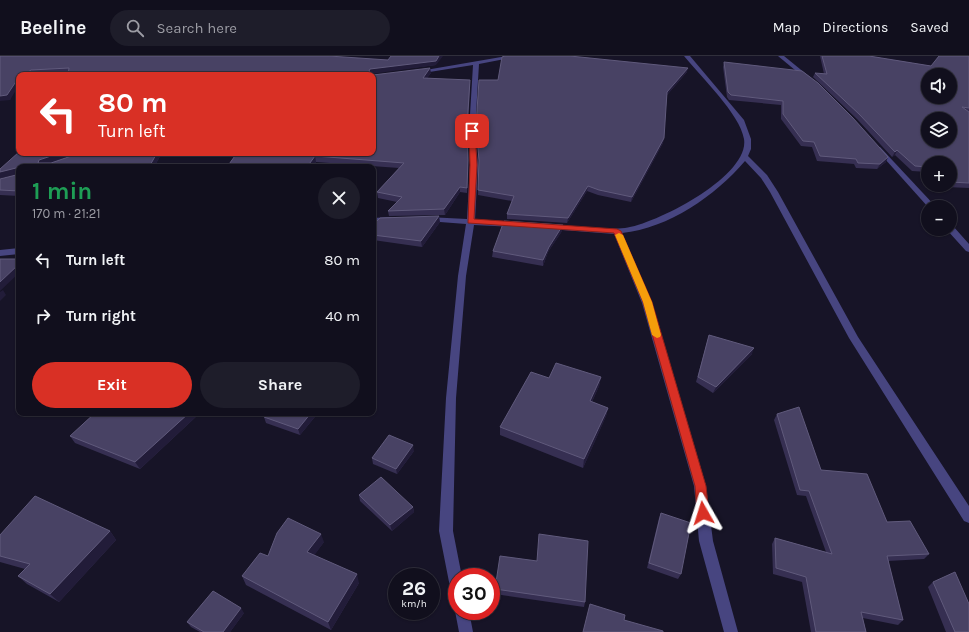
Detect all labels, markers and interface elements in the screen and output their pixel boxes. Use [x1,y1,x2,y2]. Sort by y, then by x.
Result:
search box [110,10,390,46]
text: Beeline [20,17,86,39]
icon: search [124,17,146,39]
text: Search here [156,19,237,37]
text: Map [773,19,801,36]
text: Directions [823,19,888,36]
text: Saved [910,19,949,36]
map controls [921,68,957,236]
button: sound [921,68,957,104]
text: 80 m [98,86,167,119]
icon: left [32,88,84,140]
button: layers [921,112,957,148]
pin [455,114,489,148]
text: Turn left [98,120,166,142]
icon: arrive [461,120,483,142]
button: + [921,156,957,192]
text: 1 min [32,177,92,205]
button: close [318,177,360,219]
button: − [921,200,957,236]
text: 170 m · 21:21 [32,206,101,221]
icon: left [32,249,54,271]
text: Turn left [66,251,125,269]
text: 80 m [324,251,360,269]
icon: right [32,305,54,327]
text: Turn right [66,307,136,325]
text: 40 m [325,307,360,325]
button: Exit [32,362,192,408]
button: Share [200,362,360,408]
position arrow [682,492,724,534]
speed limit sign: 30 [448,568,500,620]
text: 26 [402,577,426,600]
text: km/h [401,598,427,610]

